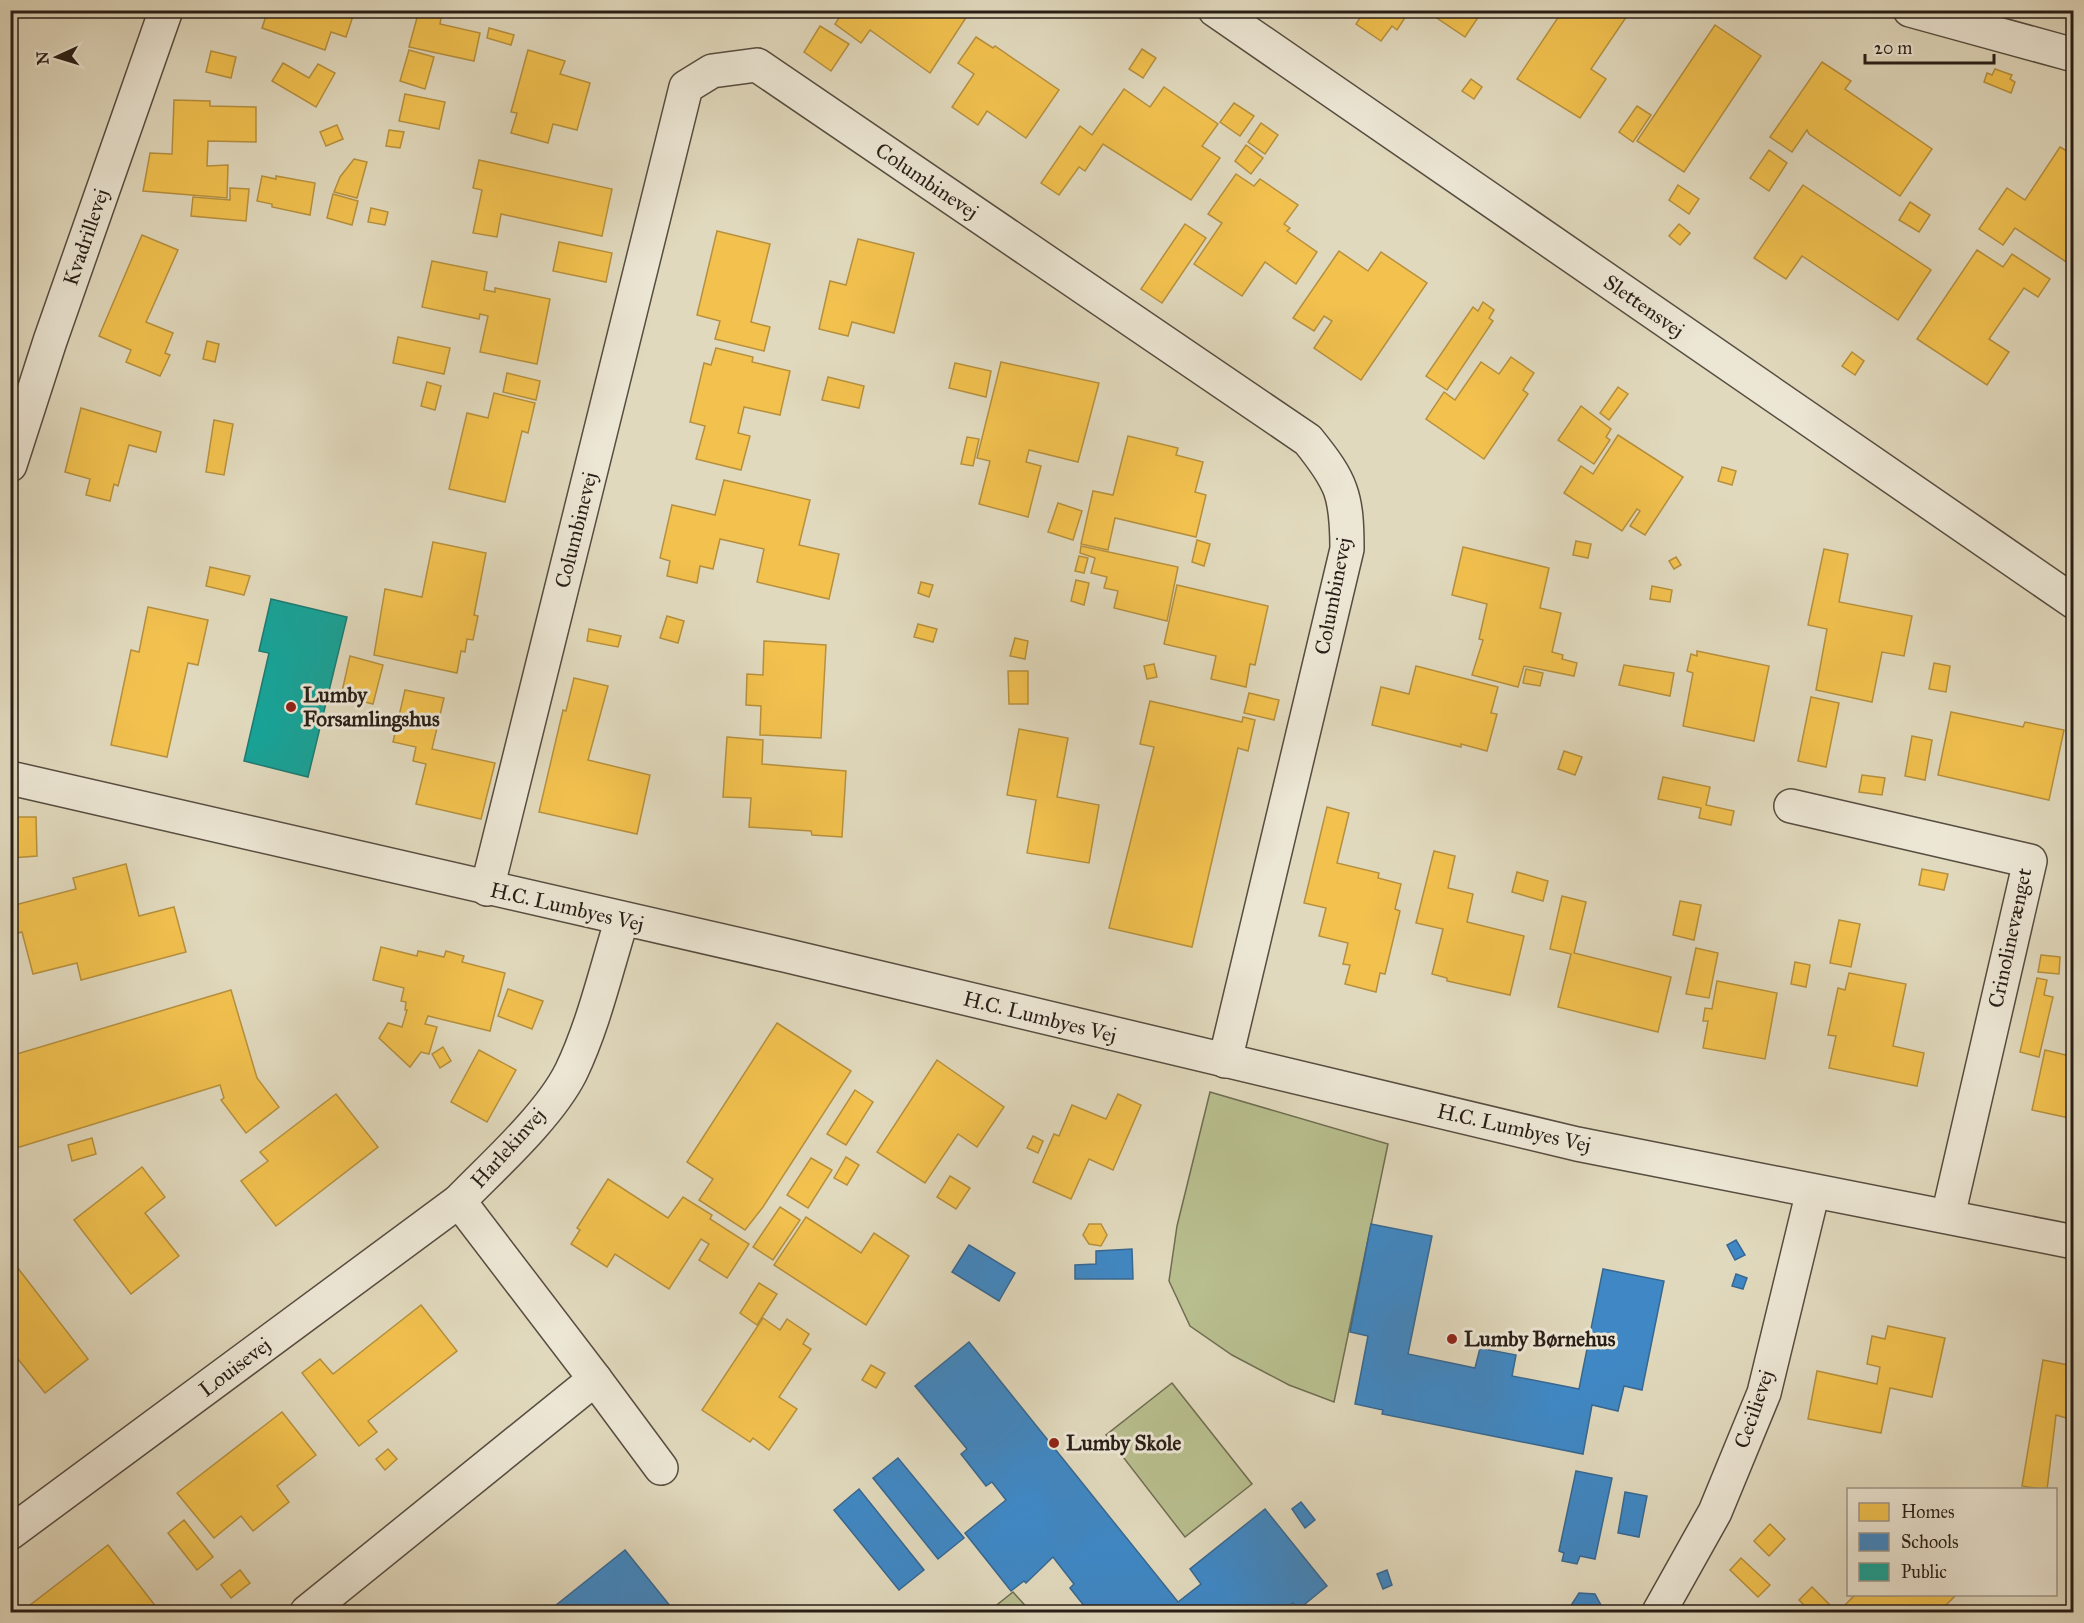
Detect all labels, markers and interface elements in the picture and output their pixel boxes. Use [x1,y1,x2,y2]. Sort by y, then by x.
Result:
north arrow [27,27,87,87]
scale bar [1865,27,1994,65]
text: 20 m [1874,37,1912,59]
text: N [33,50,52,65]
street label: Columbinevej [870,137,984,225]
street label: Kvadrillevej [57,185,115,289]
street label: Slettensvej [1599,269,1689,343]
street label: Columbinevej [549,469,603,591]
street label: Columbinevej [1309,535,1357,657]
place label: Lumby Forsamlingshus [303,682,440,732]
marker: Lumby Forsamlingshus [284,700,298,714]
street label: Crinolinevænget [1982,865,2038,1010]
street label: H.C. Lumbyes Vej [488,877,646,937]
street label: H.C. Lumbyes Vej [961,985,1119,1049]
street label: H.C. Lumbyes Vej [1435,1098,1593,1158]
street label: Harlekinvej [465,1102,551,1194]
place label: Lumby Børnehus [1464,1326,1616,1352]
street label: Louisevej [194,1332,276,1402]
marker: Lumby Børnehus [1445,1332,1459,1346]
street label: Cecilievej [1728,1366,1780,1452]
place label: Lumby Skole [1066,1430,1181,1456]
marker: Lumby Skole [1047,1436,1061,1450]
legend [1847,1488,2057,1596]
text: Homes [1901,1501,1955,1523]
text: Schools [1901,1531,1959,1553]
text: Public [1901,1561,1947,1583]

